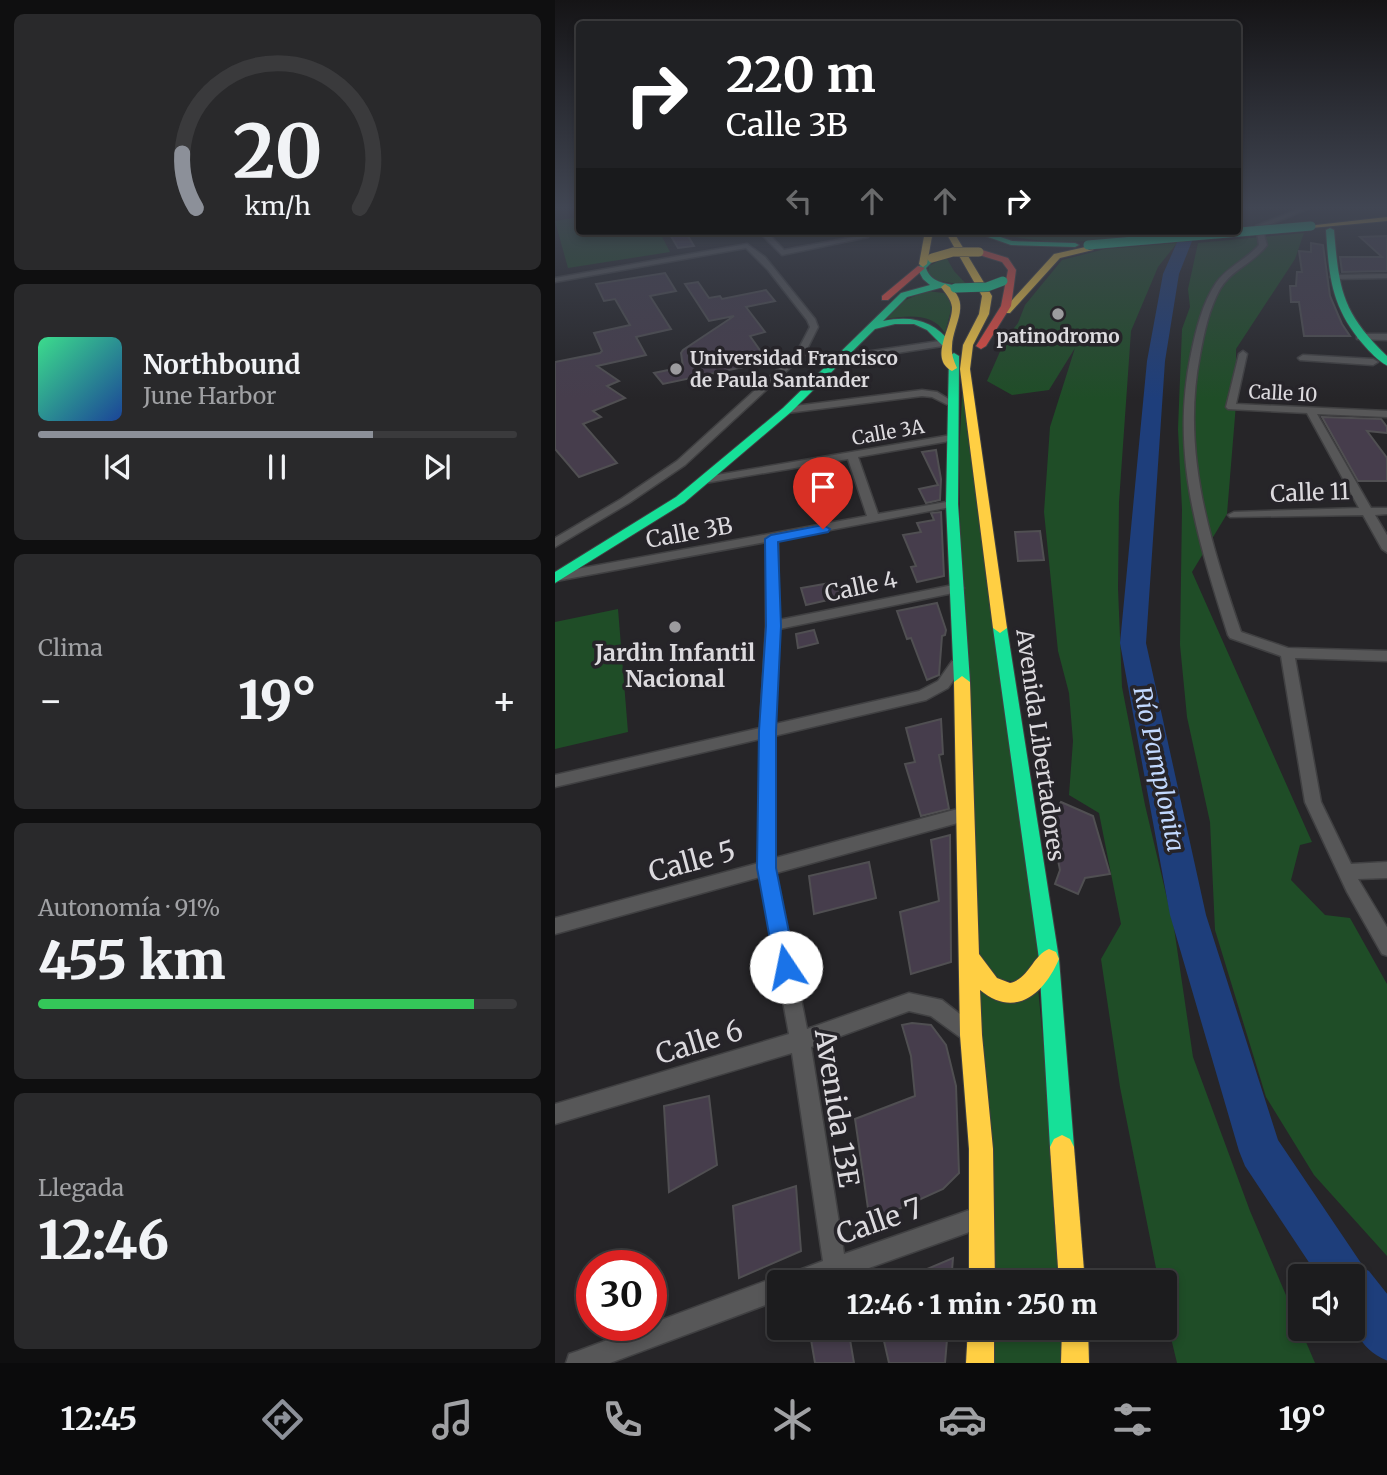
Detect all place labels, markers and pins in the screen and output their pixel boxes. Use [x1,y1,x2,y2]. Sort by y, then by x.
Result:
marker: patinodromo [1050,306,1066,322]
place label: patinodromo [996,324,1120,348]
place label: Universidad Francisco de Paula Santander [690,346,898,392]
marker: Universidad Francisco de Paula Santander [668,361,684,377]
pin [793,457,853,529]
marker: Jardin Infantil Nacional [667,619,683,635]
place label: Jardin Infantil Nacional [594,638,756,693]

